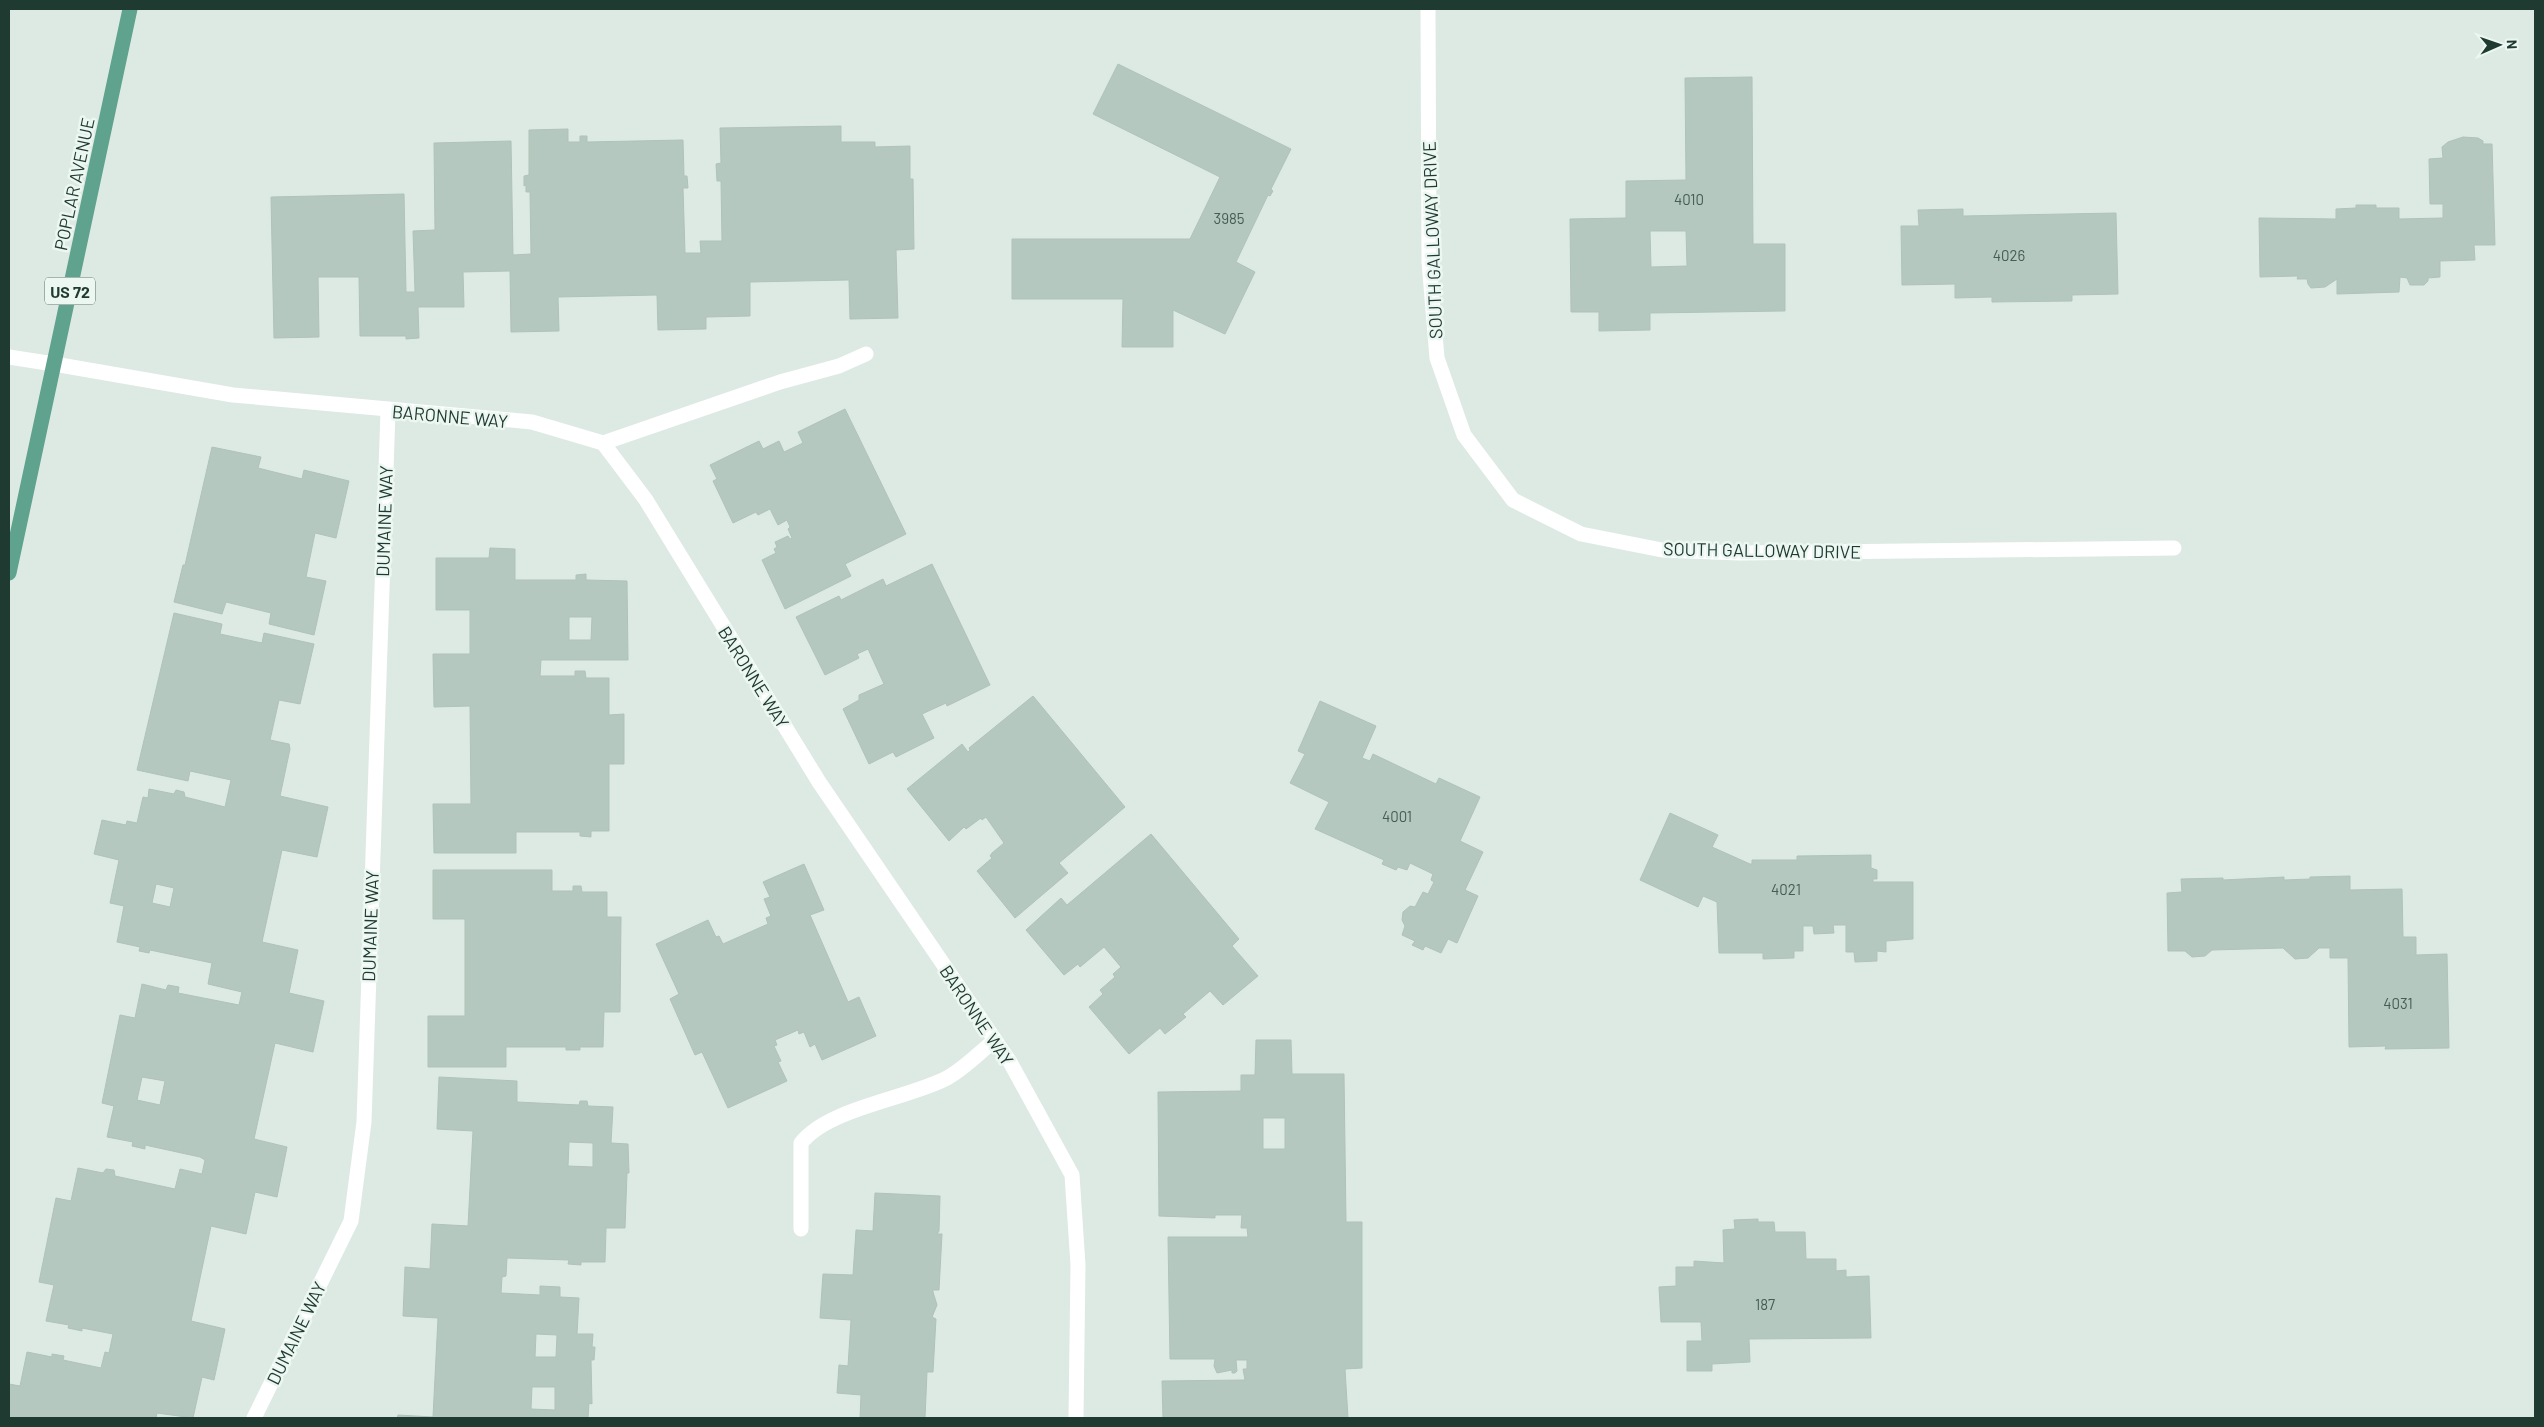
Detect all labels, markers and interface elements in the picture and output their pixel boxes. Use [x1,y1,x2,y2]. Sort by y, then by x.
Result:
north arrow [2474,20,2524,70]
text: N [2504,40,2521,49]
street label: POPLAR AVENUE [49,116,99,252]
street label: SOUTH GALLOWAY DRIVE [1418,141,1446,339]
house number: 4010 [1674,190,1704,208]
house number: 3985 [1213,209,1245,227]
house number: 4026 [1993,246,2025,264]
road number: US 72 [45,278,95,304]
street label: BARONNE WAY [391,400,509,432]
street label: DUMAINE WAY [371,465,397,577]
street label: SOUTH GALLOWAY DRIVE [1663,537,1861,563]
street label: BARONNE WAY [714,622,794,732]
house number: 4001 [1382,807,1412,825]
street label: DUMAINE WAY [357,870,383,982]
house number: 4021 [1771,880,1801,898]
street label: BARONNE WAY [935,961,1019,1069]
house number: 4031 [2383,994,2413,1012]
street label: DUMAINE WAY [262,1278,330,1388]
house number: 187 [1755,1295,1775,1313]

